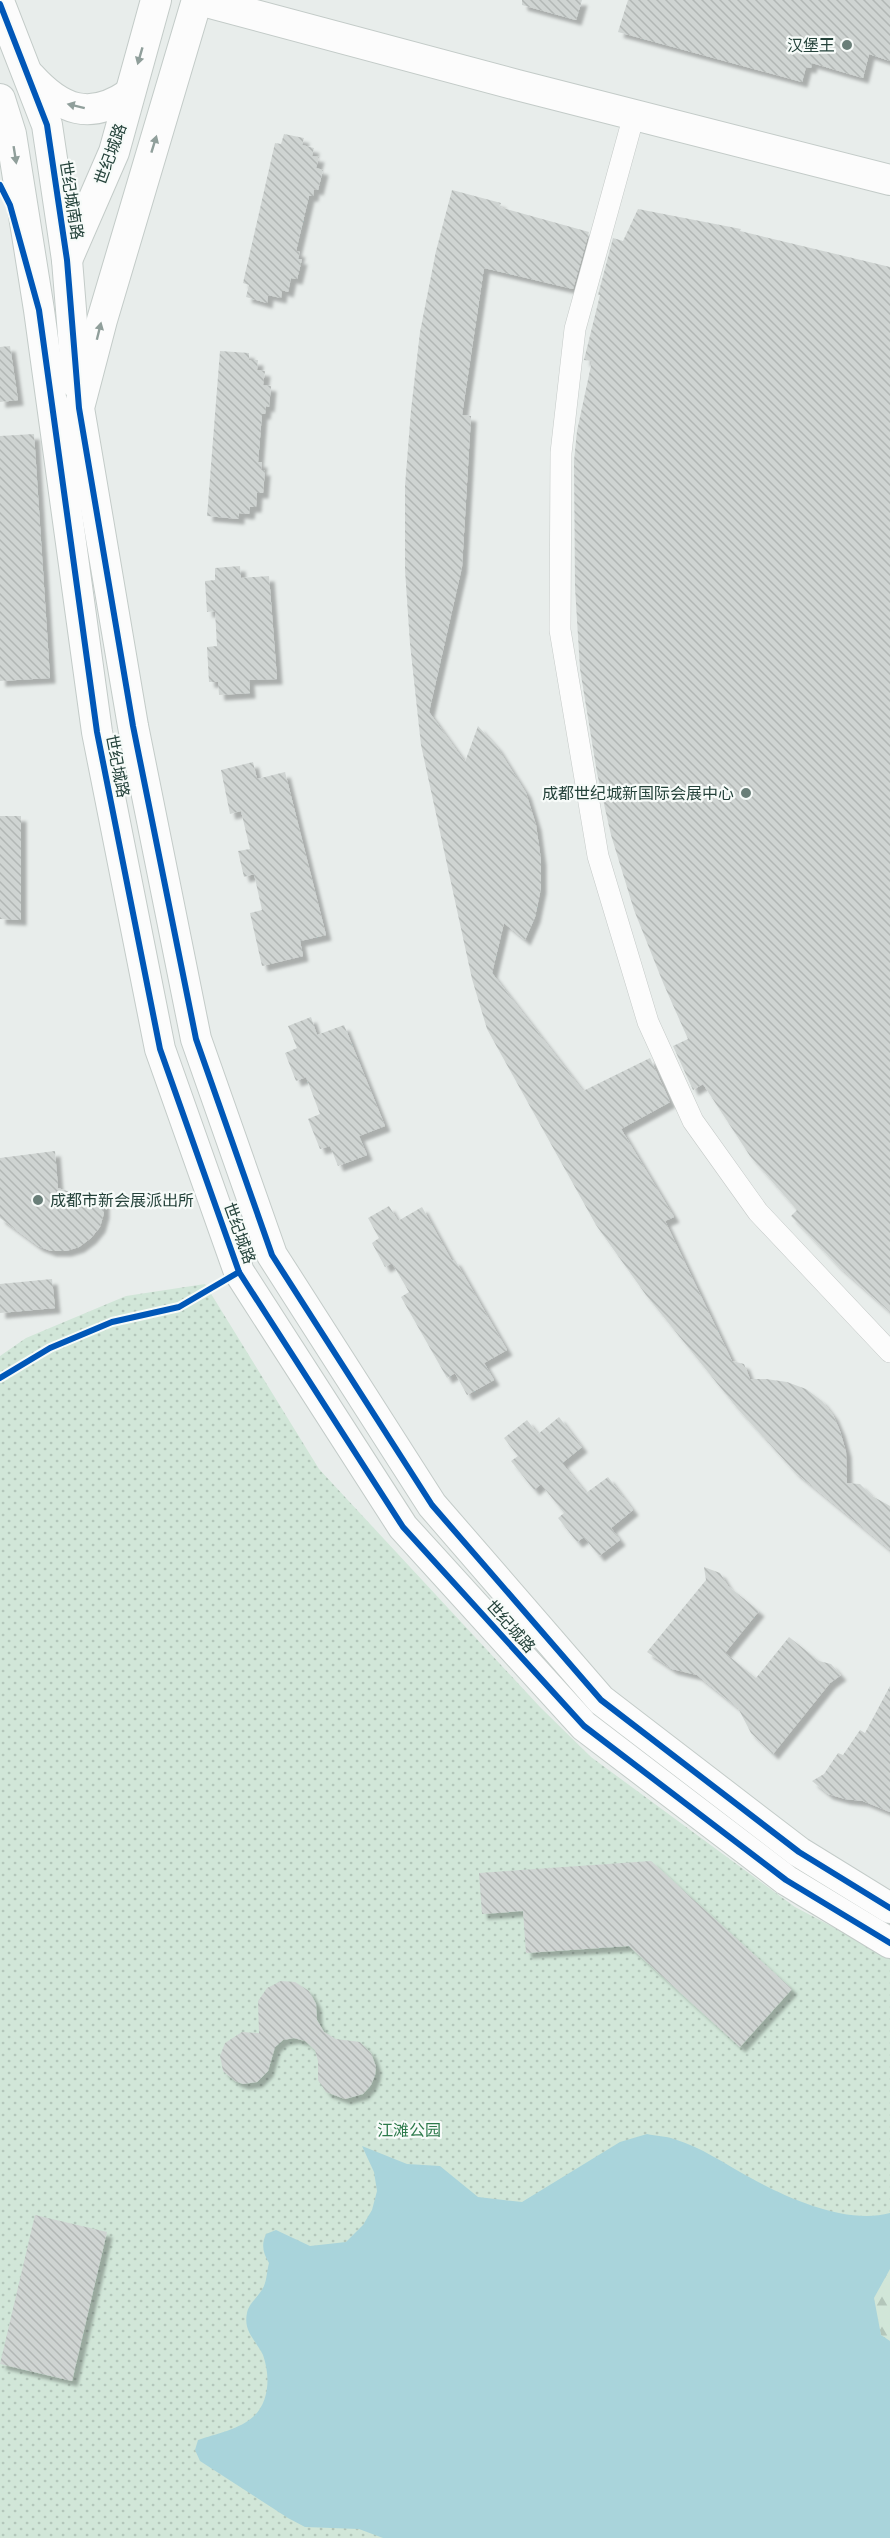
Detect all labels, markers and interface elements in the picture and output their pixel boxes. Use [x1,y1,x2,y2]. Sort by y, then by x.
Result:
place label: 汉堡王 [787,34,835,56]
marker: 汉堡王 [840,38,854,52]
one-way arrow [135,47,144,65]
one-way arrow [67,101,85,111]
street label: 世纪城路 [89,120,131,188]
one-way arrow [150,135,159,153]
one-way arrow [10,146,19,165]
street label: 世纪城南路 [55,159,89,241]
one-way arrow [94,322,104,340]
street label: 世纪城路 [101,732,135,800]
place label: 成都世纪城新国际会展中心 [542,782,734,804]
marker: 成都世纪城新国际会展中心 [739,786,753,800]
place label: 成都市新会展派出所 [50,1189,194,1211]
marker: 成都市新会展派出所 [31,1193,45,1207]
street label: 世纪城路 [219,1199,261,1267]
street label: 世纪城路 [481,1595,541,1657]
park label: 江滩公园 [377,2119,441,2141]

